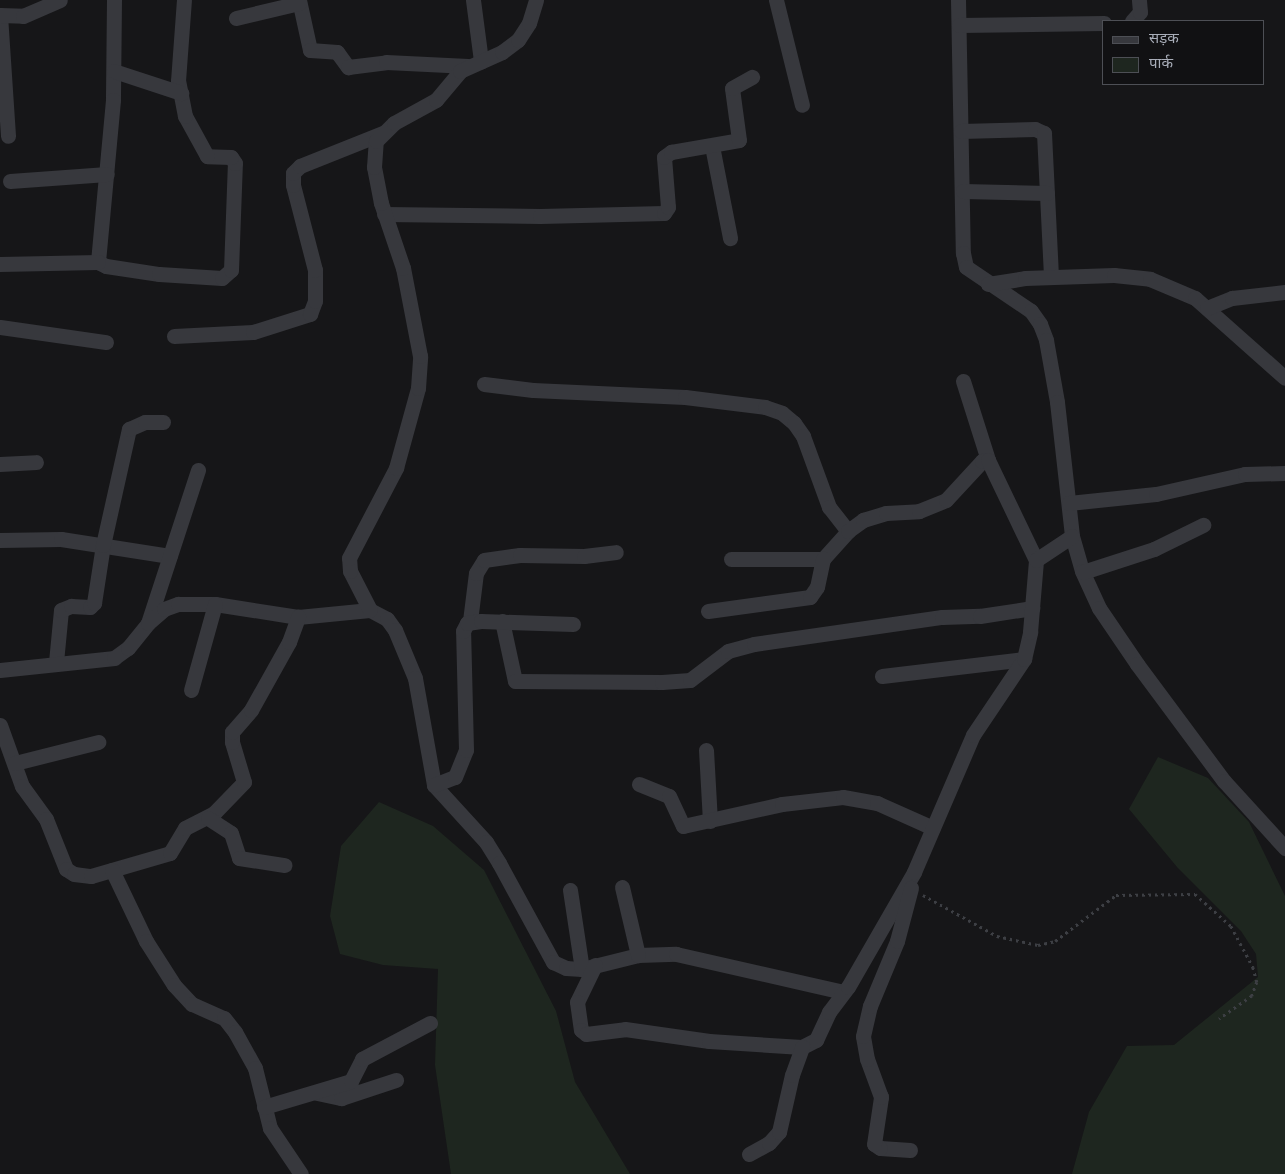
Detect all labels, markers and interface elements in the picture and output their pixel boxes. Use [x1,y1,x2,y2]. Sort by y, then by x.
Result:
legend [1102,20,1265,85]
text: सड़क [1149,30,1179,49]
text: पार्क [1149,55,1173,74]

